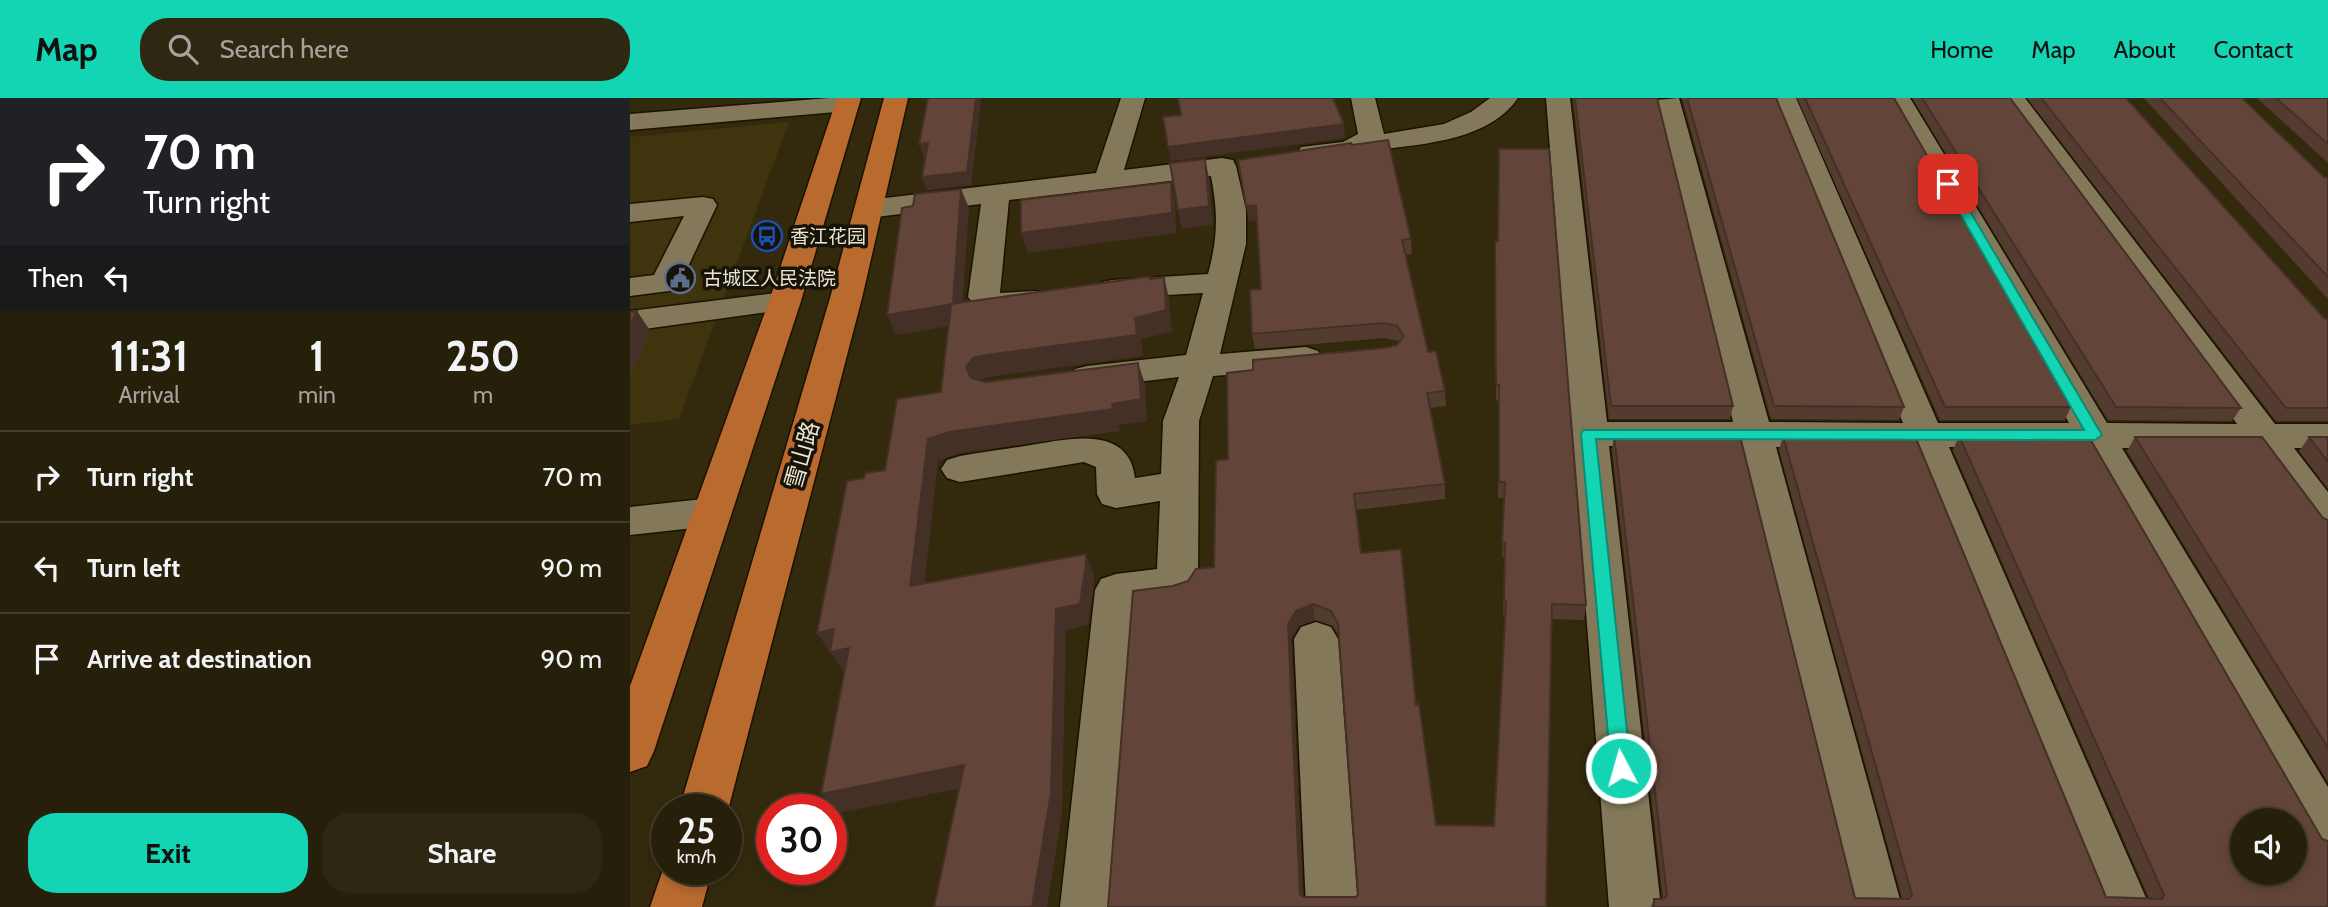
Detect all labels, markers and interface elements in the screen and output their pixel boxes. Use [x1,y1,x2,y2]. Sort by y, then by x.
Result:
search box [140,18,630,81]
text: Map [35,29,98,69]
icon: search [164,30,202,68]
text: Search here [220,33,349,65]
text: Home [1930,35,1993,64]
text: Map [2031,35,2076,64]
text: About [2114,35,2176,64]
text: Contact [2214,35,2293,64]
text: 70 m [143,122,256,181]
icon: right [28,126,119,217]
pin [1918,154,1978,214]
icon: arrive [1929,165,1967,203]
text: Turn right [143,182,270,221]
bus stop icon: 香江花园 [750,219,784,253]
place label: 香江花园 [790,225,866,248]
icon: left [98,259,136,297]
public building icon: 古城区人民法院 [663,261,697,295]
text: Then [28,262,84,294]
place label: 古城区人民法院 [703,267,836,290]
text: 11:31 [110,330,188,382]
text: 1 [309,330,325,382]
text: 250 [446,330,520,382]
text: Arrival [118,381,180,409]
text: min [298,381,336,409]
text: m [473,381,493,409]
street label: 雪山路 [779,418,825,492]
icon: right [28,458,66,496]
text: Turn right [87,461,193,493]
text: 70 m [542,461,602,493]
icon: left [28,549,66,587]
text: Turn left [87,552,180,584]
text: 90 m [540,552,602,584]
icon: arrive [28,640,66,678]
text: Arrive at destination [87,643,312,675]
text: 90 m [540,643,602,675]
position arrow [1584,731,1658,805]
speed limit sign: 30 [756,794,847,885]
map controls [2230,808,2307,885]
button: sound [2230,808,2307,885]
text: 25 [678,809,715,852]
button: Exit [28,813,308,893]
button: Share [322,813,602,893]
text: km/h [677,846,716,868]

